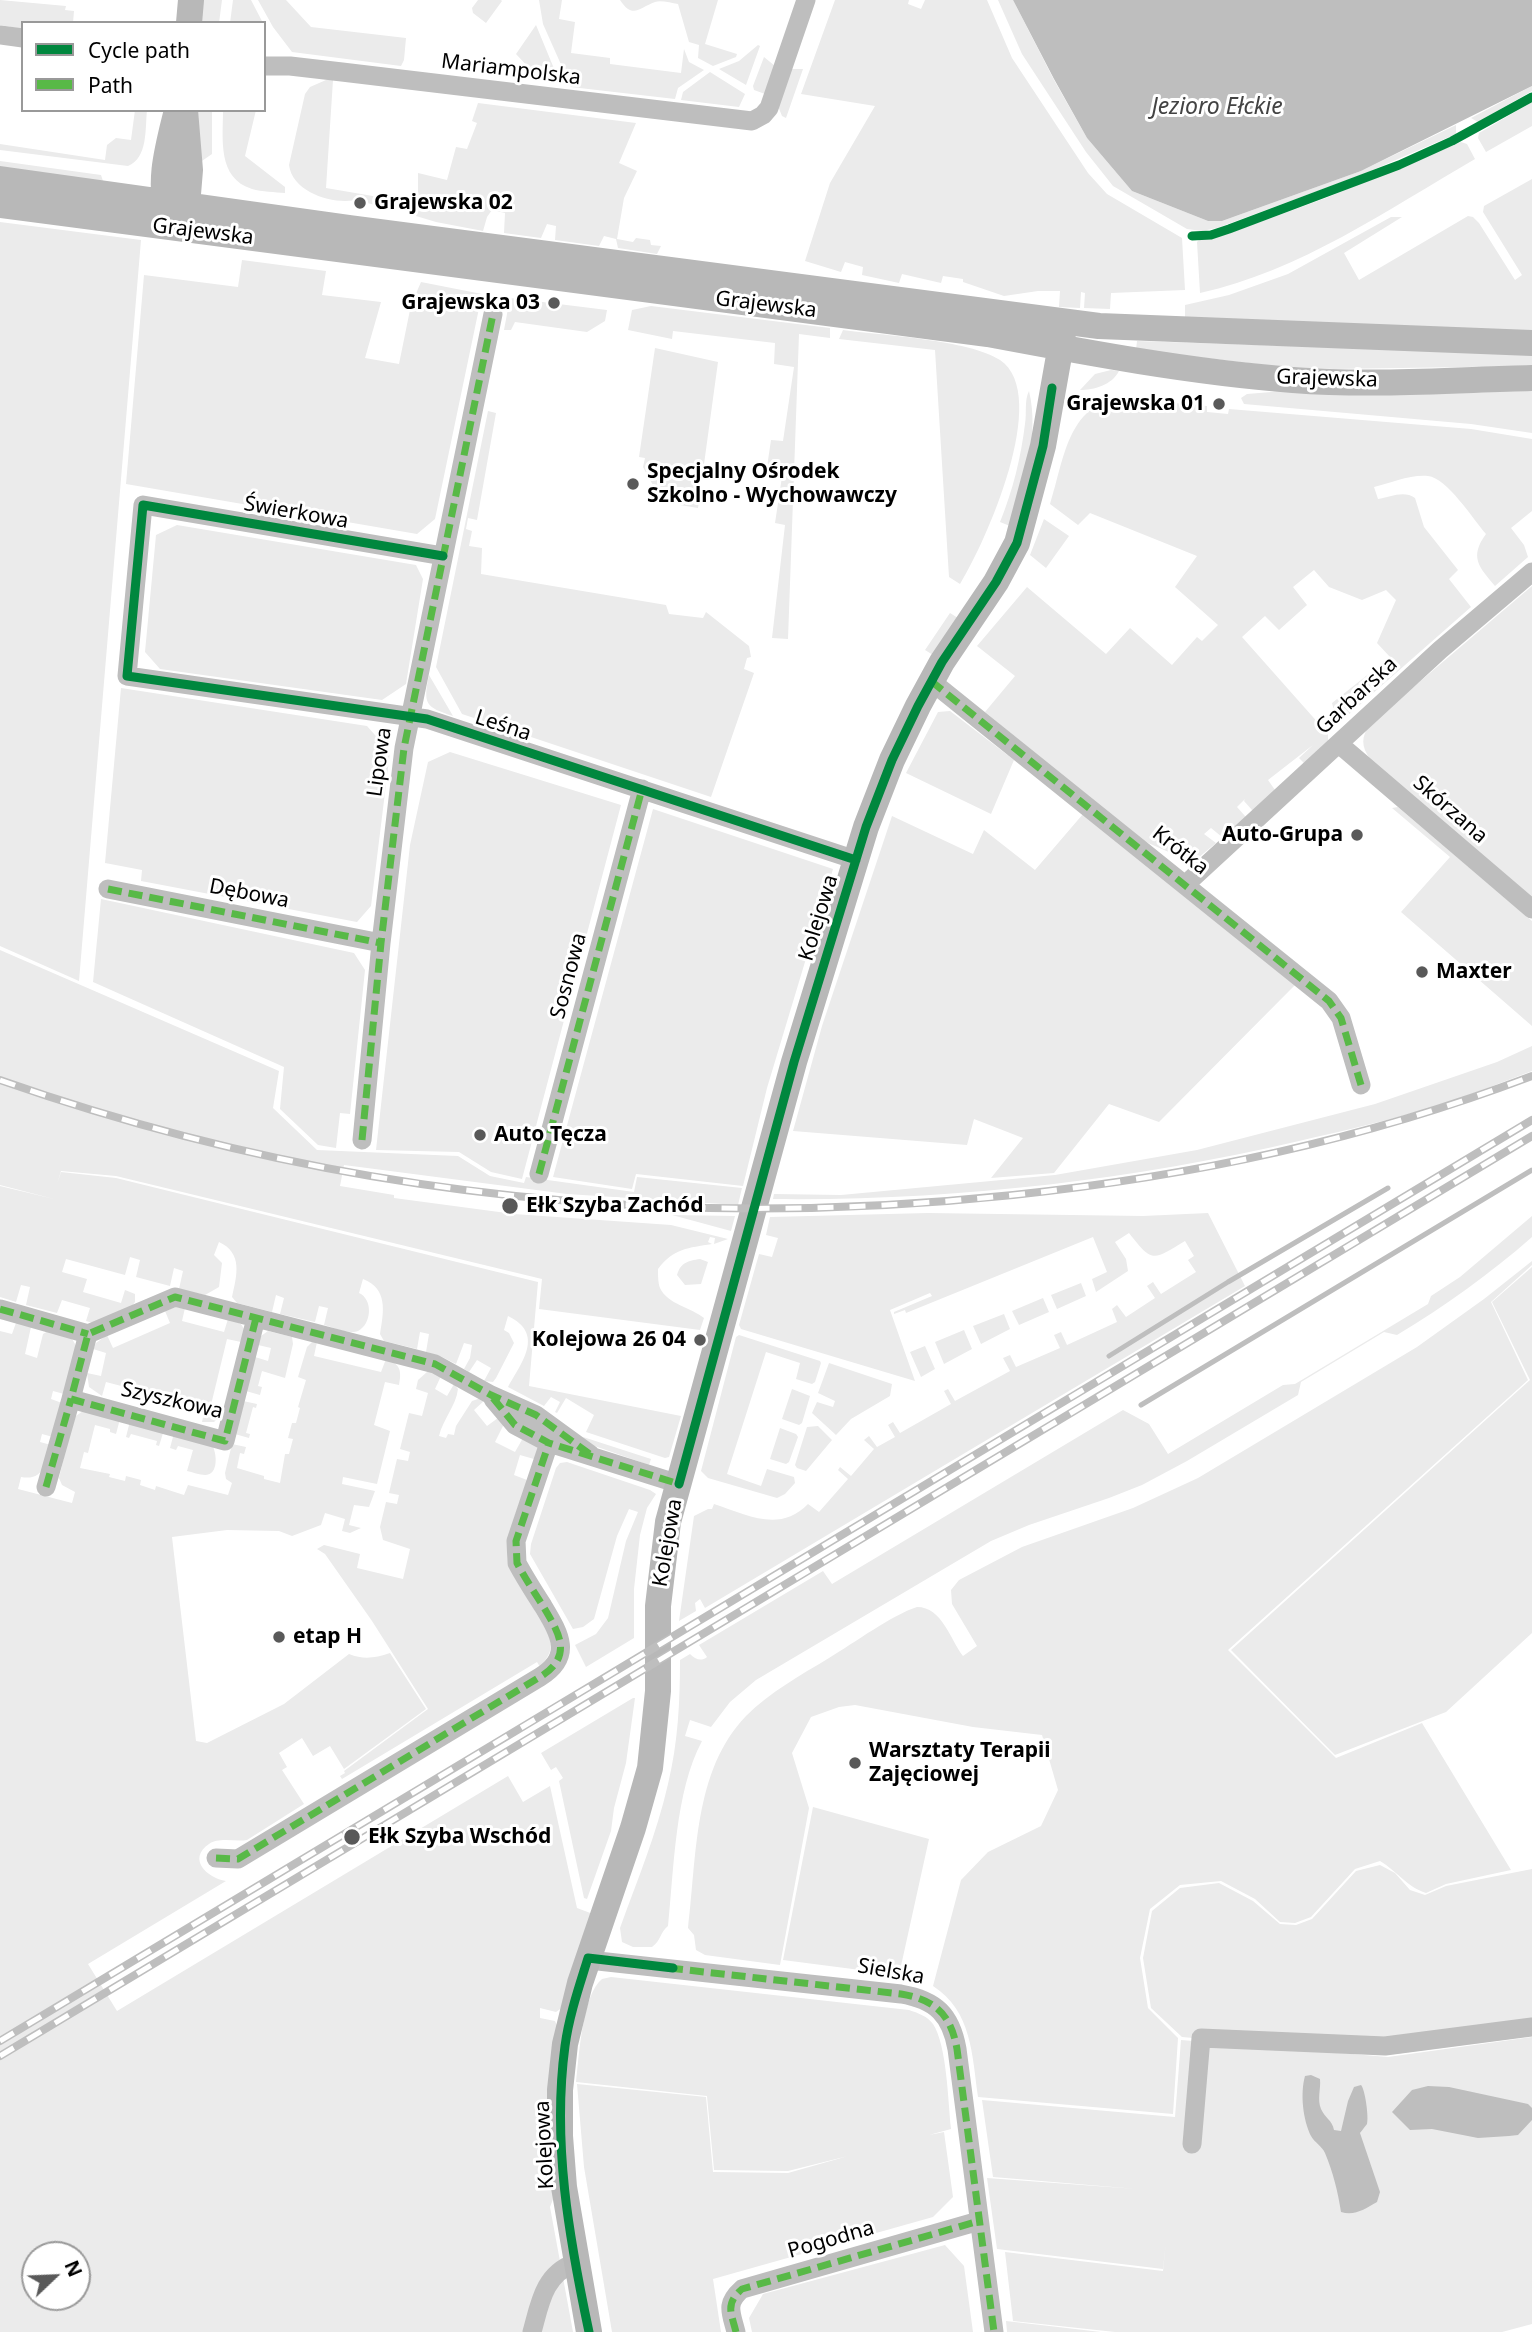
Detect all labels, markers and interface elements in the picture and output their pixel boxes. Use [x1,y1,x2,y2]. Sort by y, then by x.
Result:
legend [21,21,266,112]
text: Cycle path [88,36,190,64]
street label: Mariampolska [440,49,582,91]
text: Path [88,71,133,99]
water label: Jezioro Ełckie [1151,93,1283,121]
place label: Grajewska 02 [374,190,513,216]
marker: Grajewska 02 [352,195,368,211]
street label: Grajewska [151,213,255,251]
street label: Grajewska [714,286,818,324]
place label: Grajewska 03 [401,290,540,316]
marker: Grajewska 03 [546,295,562,311]
street label: Grajewska [1276,365,1378,393]
place label: Grajewska 01 [1066,391,1205,417]
marker: Grajewska 01 [1211,396,1227,412]
place label: Specjalny Ośrodek Szkolno - Wychowawczy [647,459,897,509]
marker: Specjalny Ośrodek Szkolno - Wychowawczy [625,476,641,492]
street label: Świerkowa [242,491,350,535]
street label: Garbarska [1311,652,1403,740]
street label: Leśna [472,705,534,747]
street label: Lipowa [363,726,397,798]
street label: Skórzana [1408,771,1492,849]
street label: Krótka [1147,821,1213,881]
place label: Auto-Grupa [1222,822,1343,848]
marker: Auto-Grupa [1349,827,1365,843]
street label: Kolejowa [794,872,844,964]
street label: Dębowa [207,874,291,914]
street label: Sosnowa [545,930,593,1022]
place label: Maxter [1436,959,1512,985]
marker: Maxter [1414,964,1430,980]
place label: Auto Tęcza [494,1122,607,1148]
marker: Auto Tęcza [472,1127,488,1143]
place label: Ełk Szyba Zachód [526,1193,703,1219]
marker: Ełk Szyba Zachód [500,1196,520,1216]
place label: Kolejowa 26 04 [532,1327,686,1353]
marker: Kolejowa 26 04 [692,1332,708,1348]
street label: Szyszkowa [119,1377,225,1425]
street label: Kolejowa [648,1497,688,1589]
place label: etap H [293,1624,362,1650]
marker: etap H [271,1629,287,1645]
place label: Warsztaty Terapii Zajęciowej [869,1738,1051,1788]
marker: Warsztaty Terapii Zajęciowej [847,1755,863,1771]
place label: Ełk Szyba Wschód [368,1824,551,1850]
marker: Ełk Szyba Wschód [342,1827,362,1847]
street label: Sielska [856,1954,926,1990]
street label: Kolejowa [530,2100,560,2190]
street label: Pogodna [785,2216,877,2264]
north arrow [21,2241,91,2311]
text: N [59,2256,88,2281]

